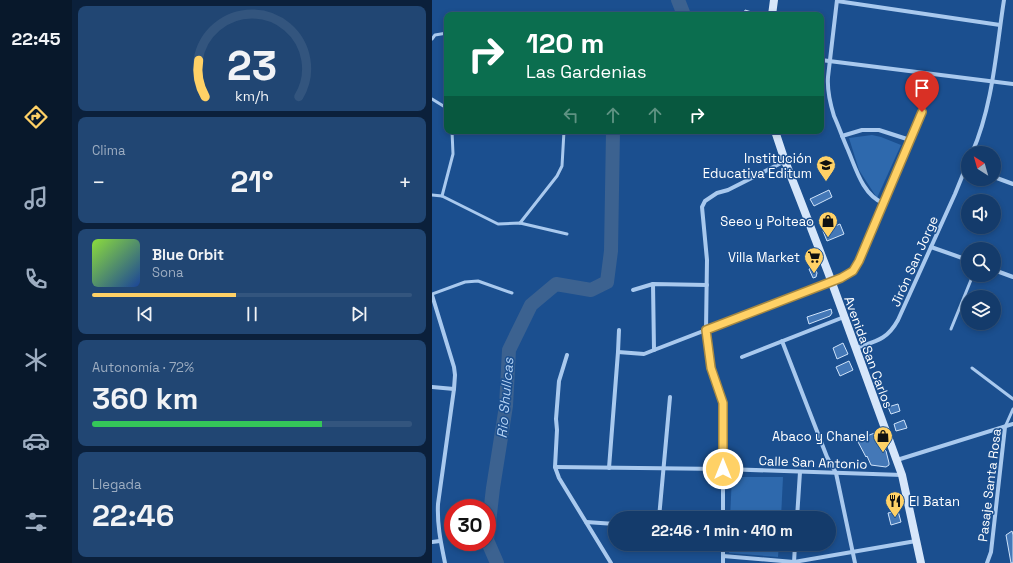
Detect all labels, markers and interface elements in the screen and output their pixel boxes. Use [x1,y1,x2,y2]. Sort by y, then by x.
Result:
text: 120 m [526,25,604,61]
text: 22:45 [12,27,61,50]
icon: right [460,28,512,80]
text: 23 [227,39,277,92]
text: Las Gardenias [526,60,646,83]
pin [905,71,939,112]
icon: arrive [911,77,933,99]
text: km/h [235,86,269,104]
icon: directions [22,103,50,131]
icon: left [560,104,582,126]
icon: ahead [602,104,624,126]
icon: ahead [644,104,666,126]
icon: right [686,104,708,126]
text: Clima [92,142,125,159]
north arrow [961,146,1001,186]
map controls [961,146,1001,330]
place label: Institución Educativa Editum [703,150,812,182]
school or university icon: Institución Educativa Editum [815,154,837,182]
text: 21° [230,162,274,201]
text: − [92,168,106,196]
text: + [398,168,412,196]
icon: music [22,184,50,212]
button: sound [961,194,1001,234]
shop icon: Seeo y Polteao [817,210,839,238]
place label: Seeo y Polteao [720,213,814,230]
street label: Jirón San Jorge [887,213,942,309]
button: search [961,242,1001,282]
text: Blue Orbit [152,245,224,264]
supermarket icon: Villa Market [803,246,825,274]
place label: Villa Market [728,249,800,266]
text: Sona [152,264,183,281]
icon: phone [22,265,50,293]
button: layers [961,290,1001,330]
street label: Avenida San Carlos [840,294,897,411]
icon: previous [134,303,156,325]
icon: pause [241,303,263,325]
icon: next [348,303,370,325]
icon: climate [22,346,50,374]
water label: Rio Shullcas [493,356,518,439]
text: Autonomía · 72% [92,359,194,376]
text: 360 km [92,379,198,418]
shop icon: Abaco y Chanel [872,425,894,453]
icon: car [22,427,50,455]
street label: Pasaje Santa Rosa [974,427,1005,543]
place label: Abaco y Chanel [772,428,869,445]
position arrow [702,448,744,490]
street label: Calle San Antonio [758,452,868,473]
text: Llegada [92,476,141,493]
restaurant icon: El Batan [884,490,906,518]
place label: El Batan [909,493,960,510]
text: 22:46 [92,496,174,535]
speed limit sign: 30 [444,499,496,551]
icon: filters [22,508,50,536]
text: 22:46 · 1 min · 410 m [651,521,793,540]

